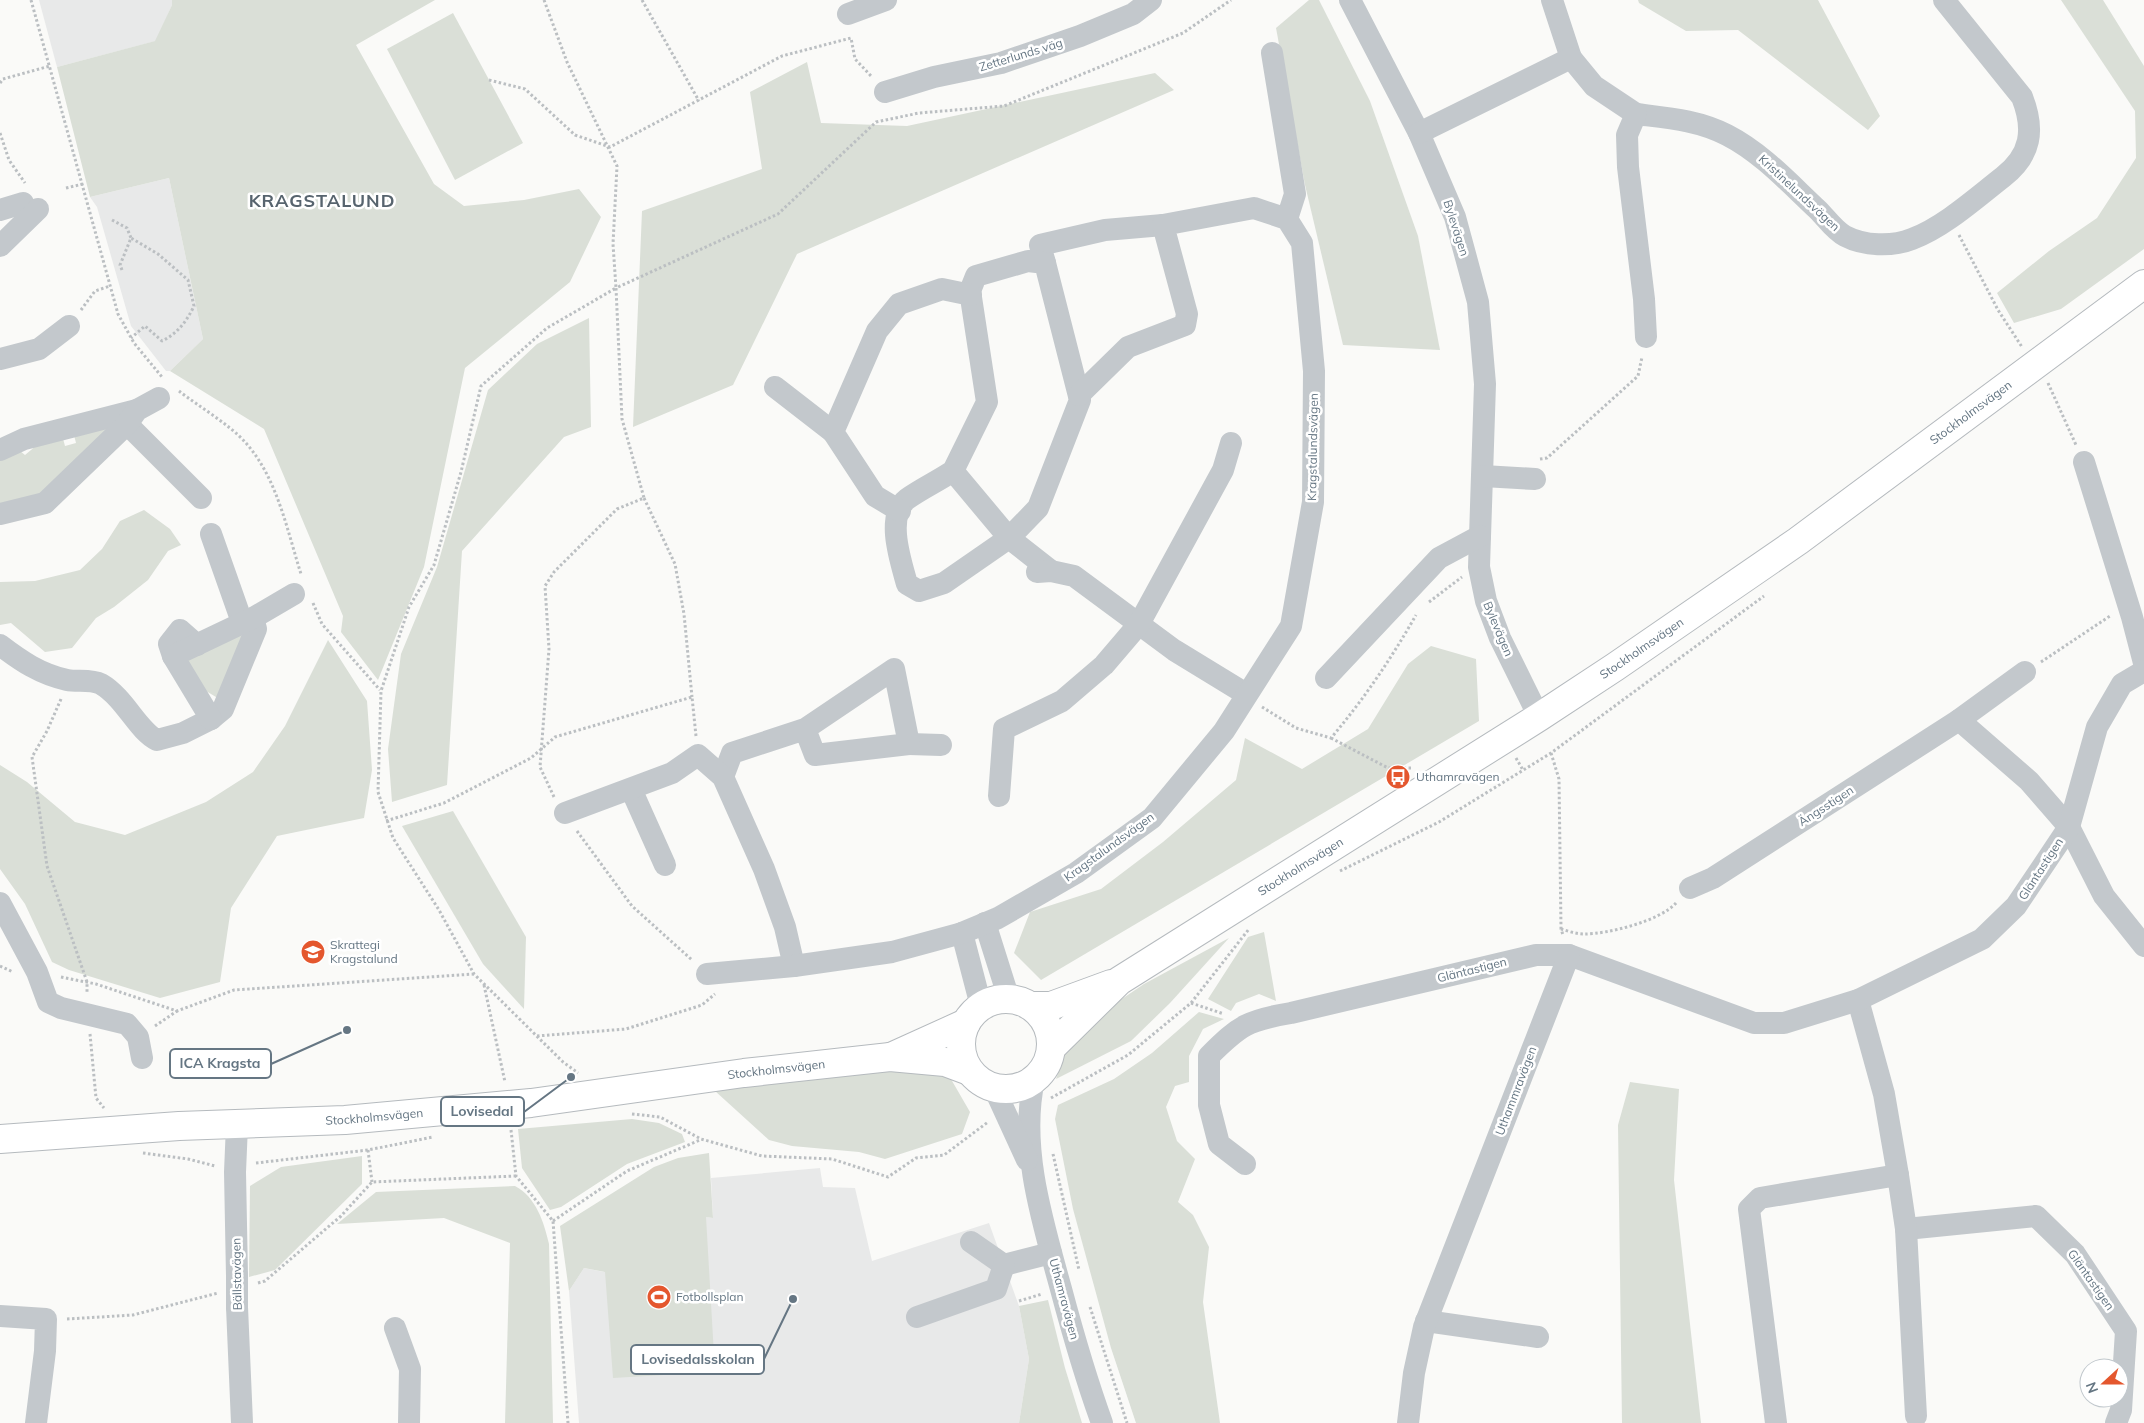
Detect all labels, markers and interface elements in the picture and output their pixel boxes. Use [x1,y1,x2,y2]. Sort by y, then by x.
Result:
street label: Zetterlunds väg [977,35,1064,74]
street label: Kristinelundsvägen [1756,151,1843,234]
district label: KRAGSTALUND [249,189,395,212]
street label: Bylevägen [1440,198,1473,258]
street label: Stockholmsvägen [1927,377,2014,448]
street label: Kragstalundsvägen [1304,393,1321,501]
street label: Bylevägen [1480,599,1517,659]
street label: Stockholmsvägen [1597,614,1686,682]
bus stop icon: Uthamravägen [1385,764,1411,790]
place label: Uthamravägen [1416,769,1500,784]
street label: Ängsstigen [1795,782,1856,829]
street label: Kragstalundsvägen [1061,809,1157,884]
street label: Stockholmsvägen [1255,834,1346,899]
street label: Gläntastigen [2015,835,2066,903]
place label: Skrattegi Kragstalund [330,937,398,966]
school or university icon: Skrattegi Kragstalund [300,939,326,965]
street label: Gläntastigen [1436,954,1508,985]
street label: Uthammravägen [1492,1044,1539,1137]
callout: ICA Kragsta [170,1049,271,1078]
text: ICA Kragsta [180,1054,260,1072]
street label: Stockholmsvägen [727,1056,826,1082]
callout: Lovisedal [441,1097,524,1126]
text: Lovisedal [451,1102,513,1120]
street label: Stockholmsvägen [325,1105,424,1128]
street label: Bällstavägen [228,1238,245,1310]
street label: Gläntastigen [2065,1246,2118,1313]
street label: Uthamravägen [1046,1257,1083,1341]
sports icon: Fotbollsplan [646,1284,672,1310]
place label: Fotbollsplan [676,1289,744,1304]
callout: Lovisedalsskolan [631,1345,764,1374]
text: Lovisedalsskolan [641,1350,755,1368]
north arrow [2079,1358,2129,1408]
text: N [2082,1379,2102,1396]

